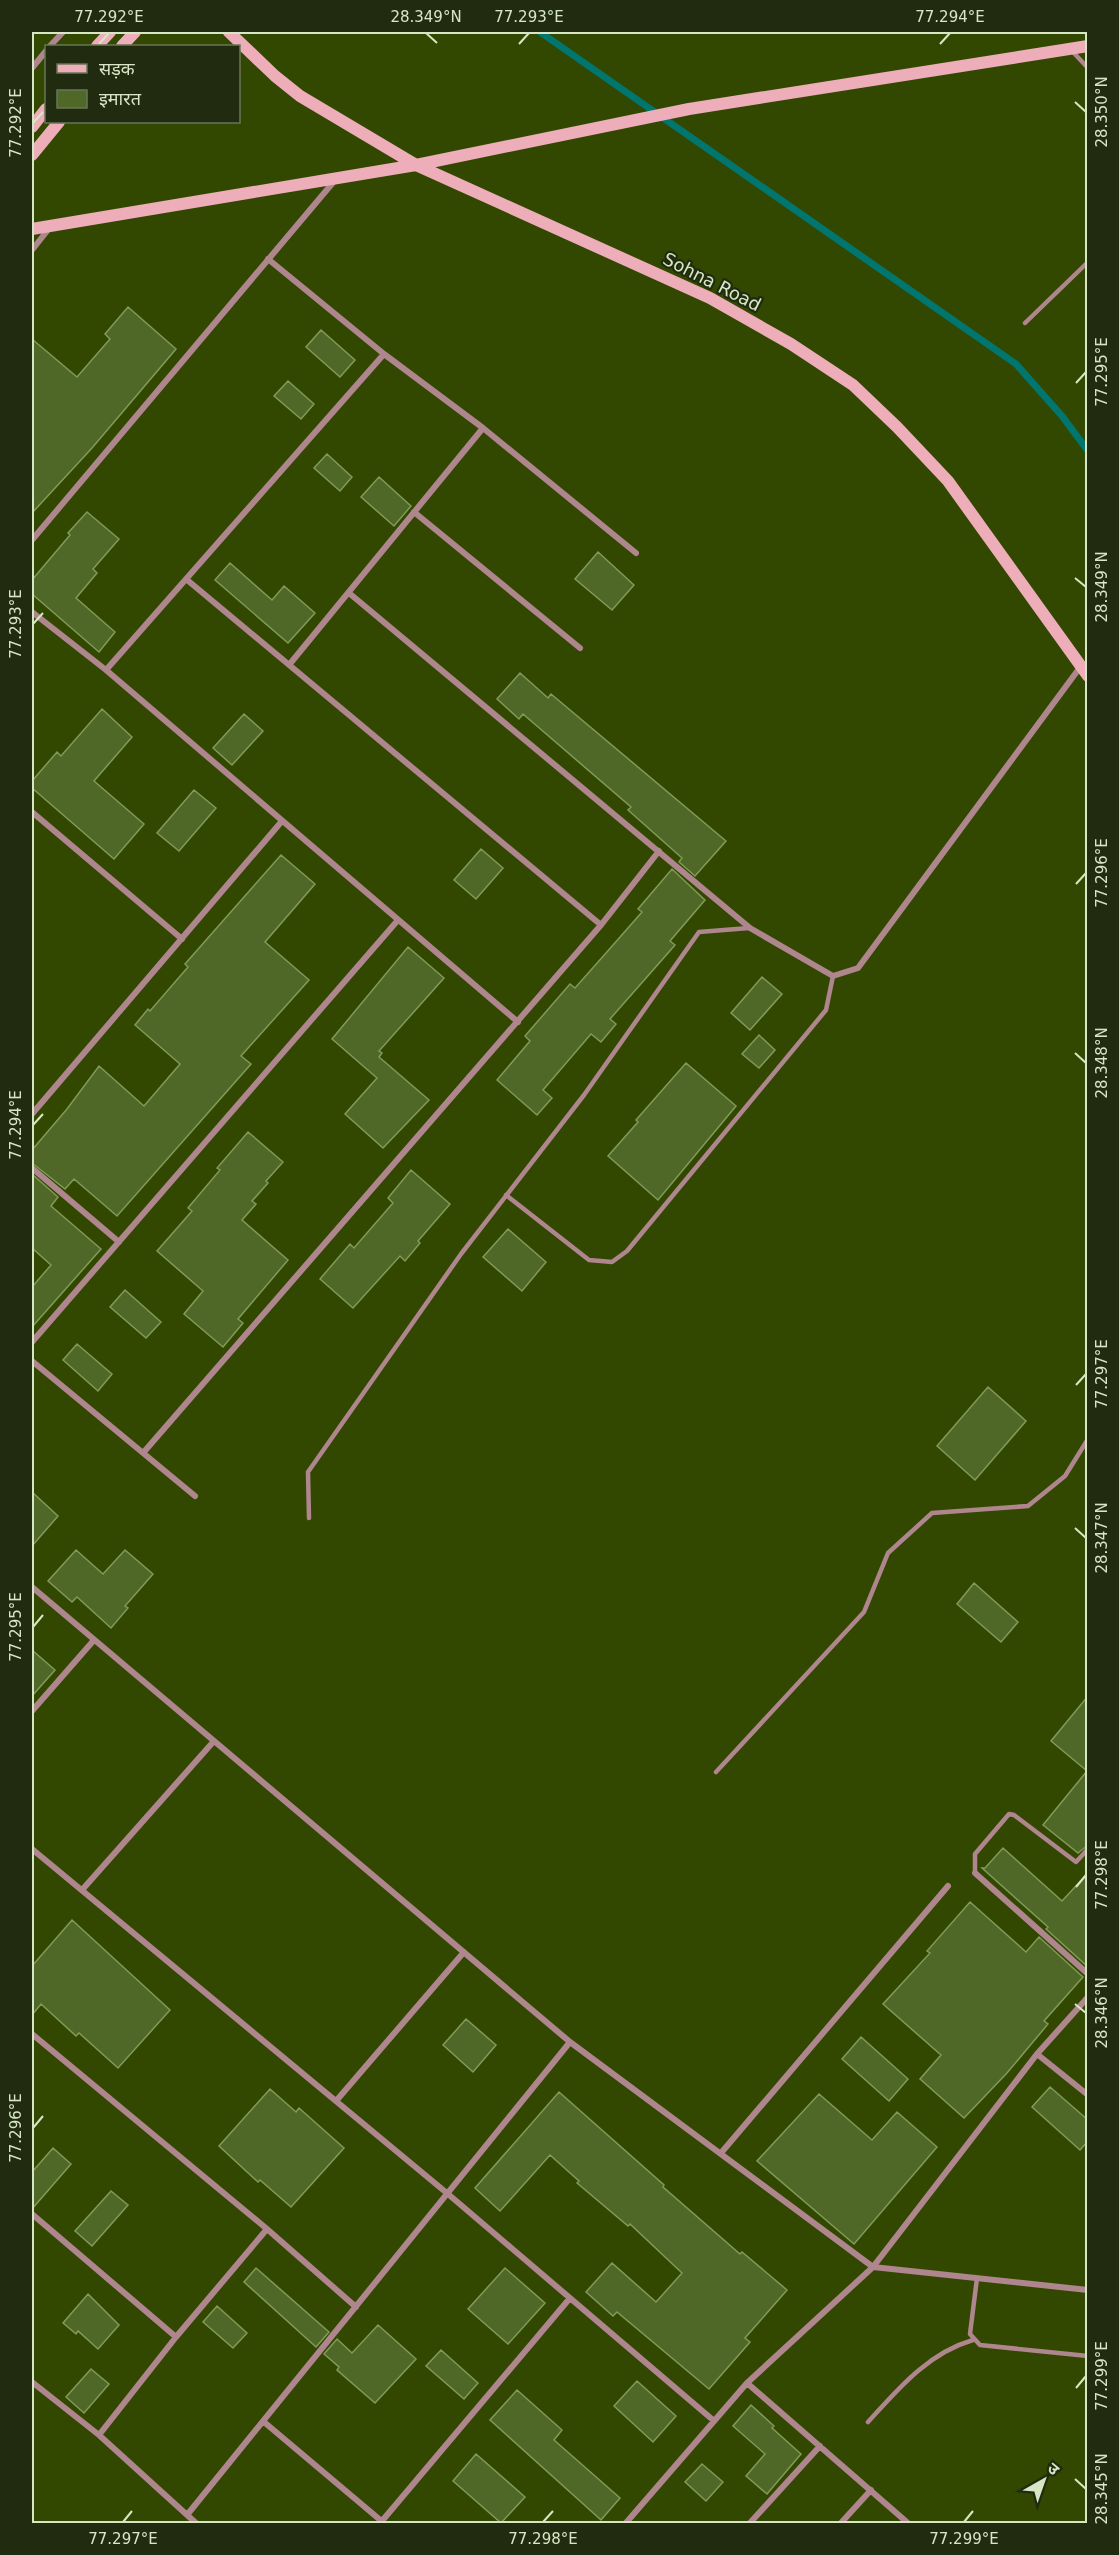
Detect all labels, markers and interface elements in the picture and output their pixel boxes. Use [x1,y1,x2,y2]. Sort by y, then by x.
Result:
text: 77.292°E [74,8,144,26]
text: 28.349°N [390,8,462,26]
text: 77.293°E [494,8,564,26]
text: 77.294°E [915,8,985,26]
legend [45,45,240,123]
text: सड़क [99,58,136,79]
text: 28.350°N [1093,76,1111,148]
text: 77.292°E [7,88,25,158]
text: इमारत [99,88,142,109]
street label: Sohna Road [660,248,765,315]
text: 77.295°E [1093,337,1111,407]
text: 28.349°N [1093,551,1111,623]
text: 77.293°E [7,589,25,659]
text: 77.296°E [1093,838,1111,908]
text: 28.348°N [1093,1027,1111,1099]
text: 77.294°E [7,1090,25,1160]
text: 77.297°E [1093,1339,1111,1409]
text: 28.347°N [1093,1502,1111,1574]
text: 77.295°E [7,1592,25,1662]
text: 77.298°E [1093,1840,1111,1910]
text: 28.346°N [1093,1977,1111,2049]
text: 77.296°E [7,2093,25,2163]
text: 77.299°E [1093,2341,1111,2411]
north arrow [1014,2450,1074,2510]
text: 28.345°N [1093,2453,1111,2525]
text: उ [1044,2459,1063,2480]
text: 77.297°E [88,2530,158,2548]
text: 77.298°E [508,2530,578,2548]
text: 77.299°E [929,2530,999,2548]

